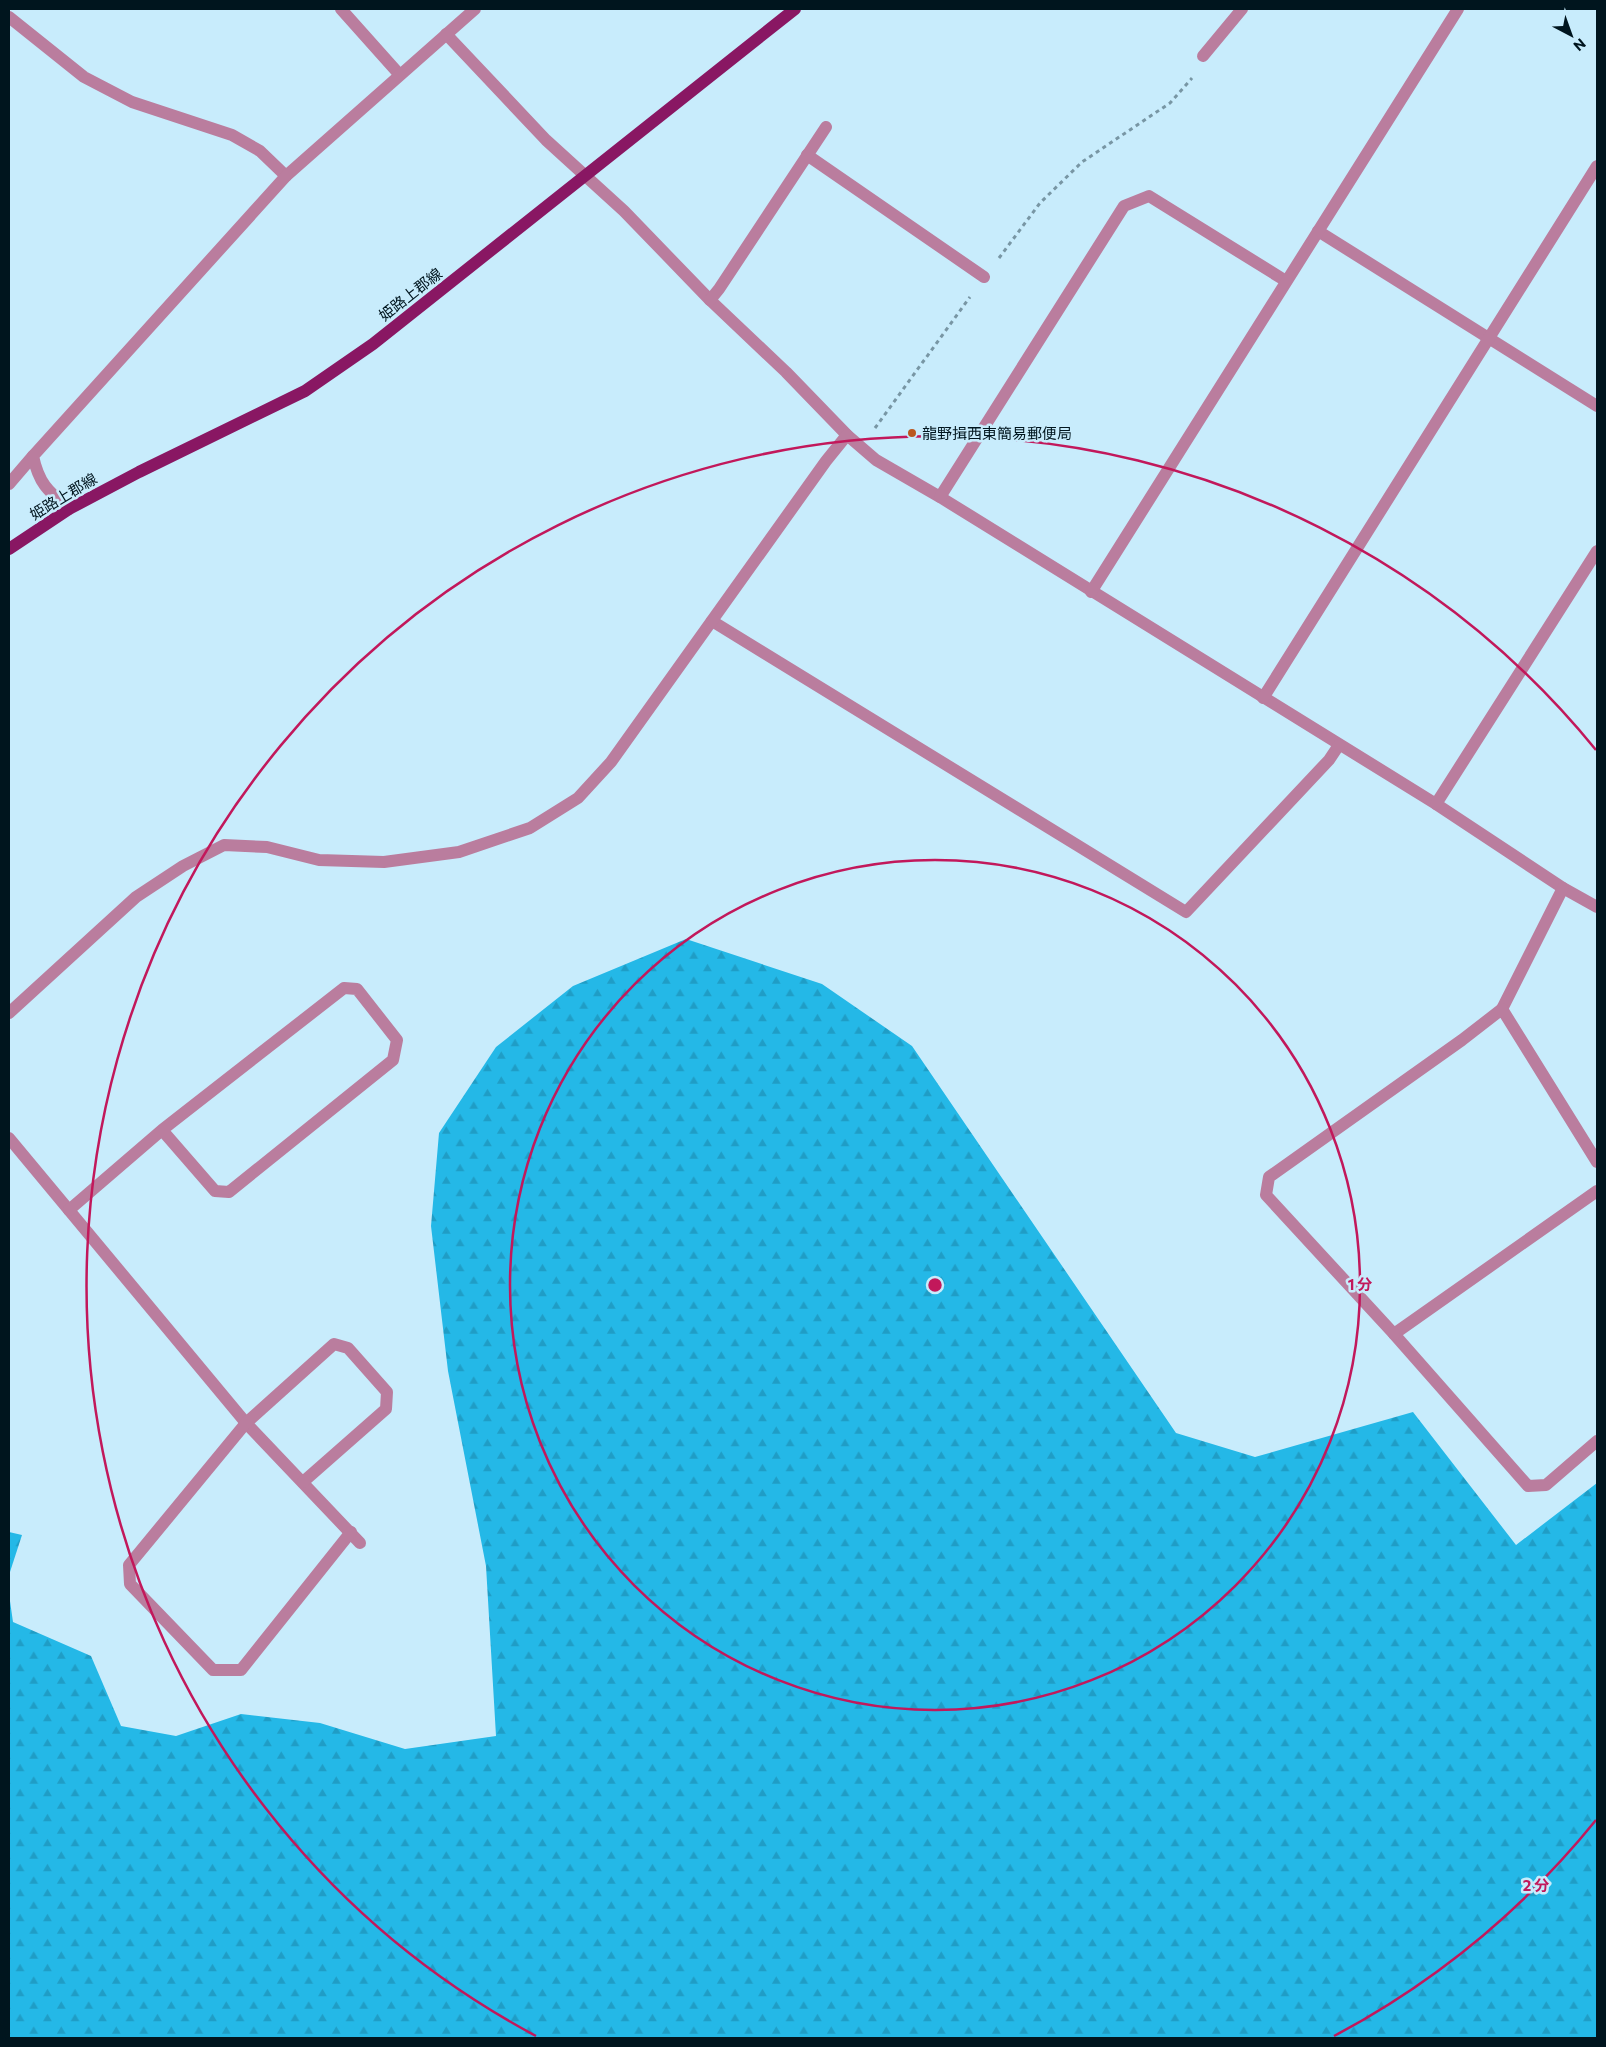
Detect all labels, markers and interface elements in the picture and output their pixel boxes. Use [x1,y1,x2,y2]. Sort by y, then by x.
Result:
north arrow [1546,10,1596,60]
text: N [1570,35,1589,55]
street label: 姫路上郡線 [375,264,445,324]
place label: 龍野揖西東簡易郵便局 [922,424,1072,442]
marker: 龍野揖西東簡易郵便局 [906,427,918,439]
street label: 姫路上郡線 [26,469,100,523]
text: 1 分 [1348,1275,1372,1293]
centre of rings [926,1276,944,1294]
text: 2 分 [1523,1876,1549,1894]

